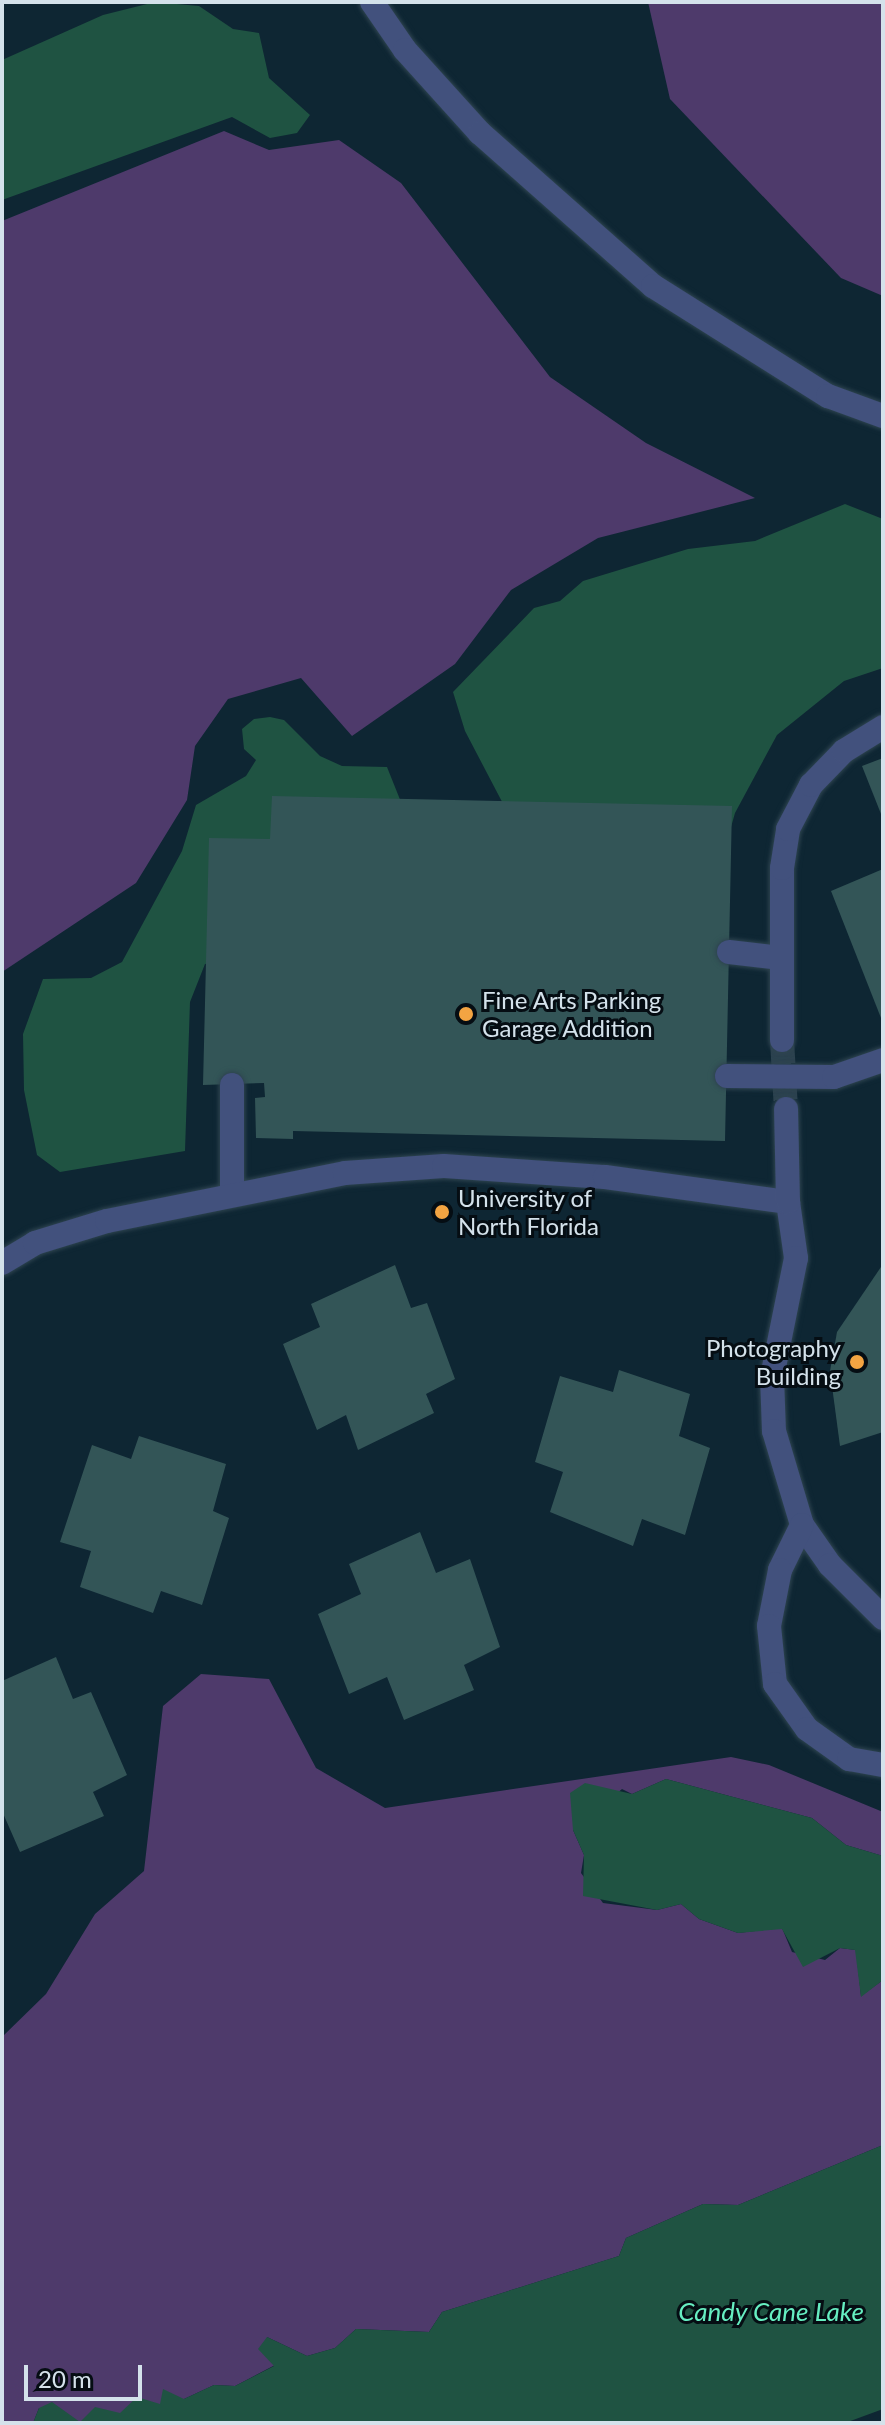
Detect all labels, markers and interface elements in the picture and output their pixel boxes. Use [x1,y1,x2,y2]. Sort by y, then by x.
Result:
place label: Fine Arts Parking Garage Addition [482,986,662,1042]
marker: Fine Arts Parking Garage Addition [457,1005,475,1023]
place label: University of North Florida [458,1184,599,1240]
marker: University of North Florida [433,1203,451,1221]
place label: Photography Building [706,1334,841,1390]
marker: Photography Building [848,1353,866,1371]
water label: Candy Cane Lake [678,2296,864,2328]
scale bar [28,2349,146,2399]
text: 20 m [38,2364,92,2393]

